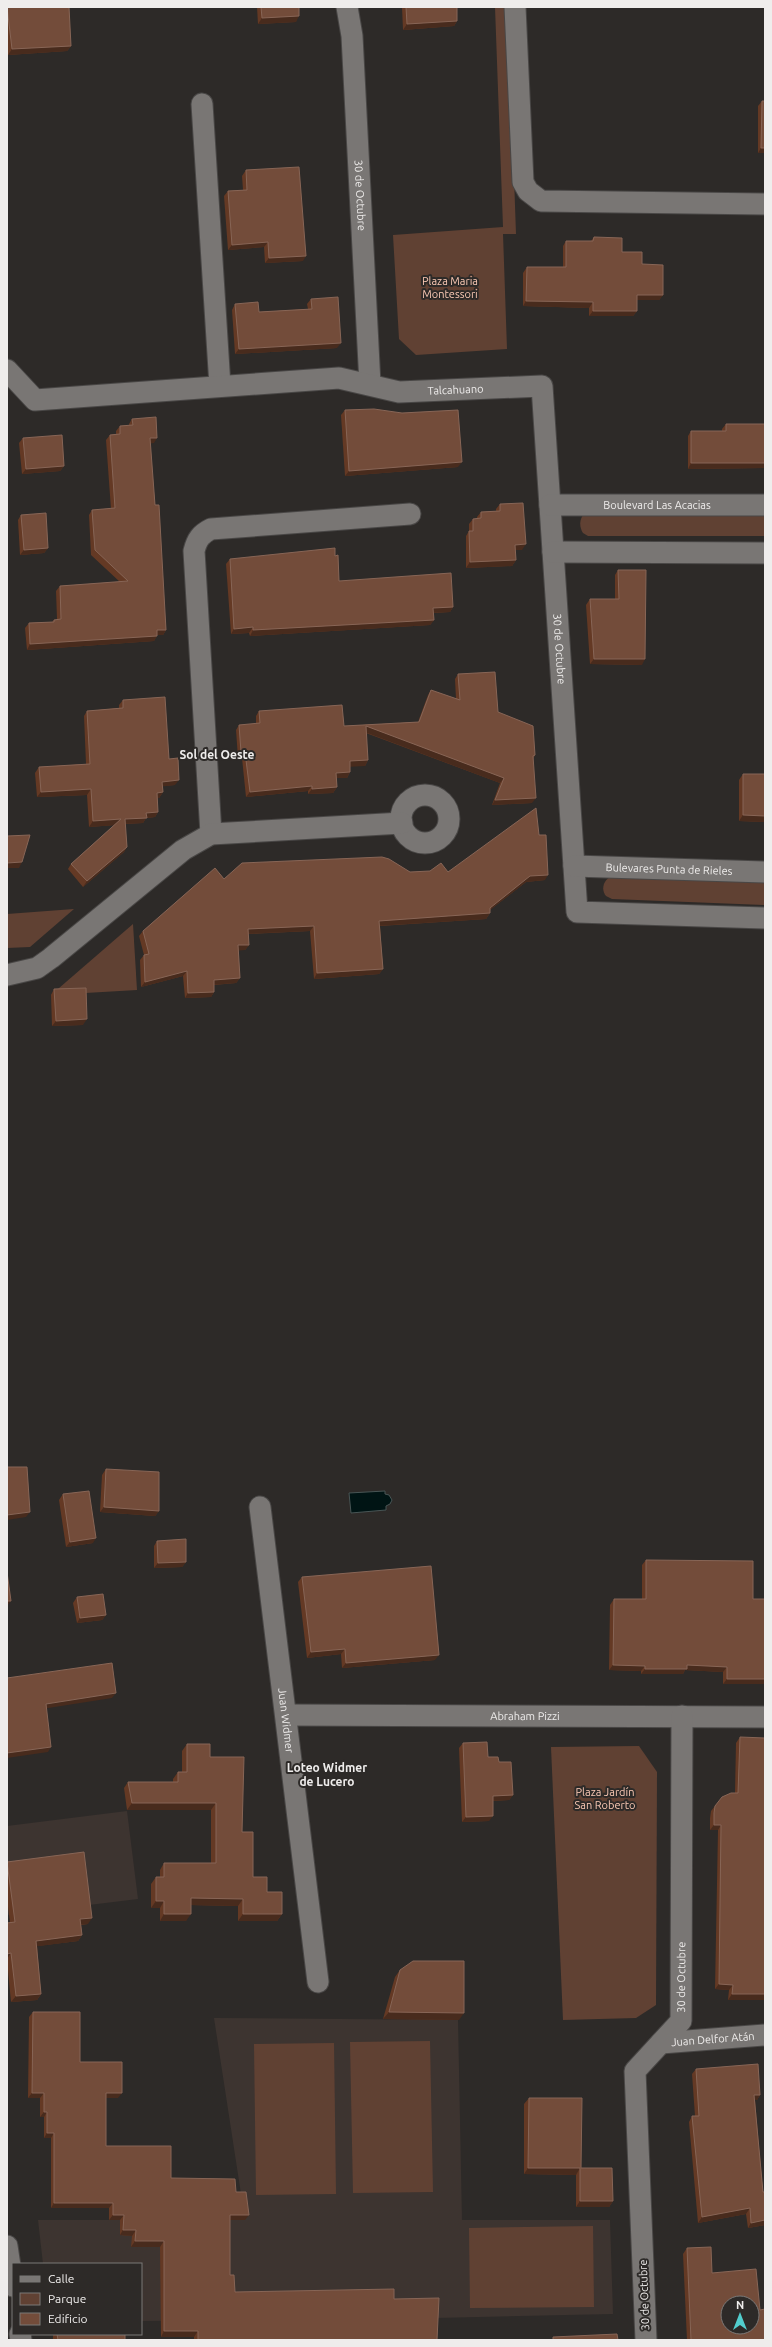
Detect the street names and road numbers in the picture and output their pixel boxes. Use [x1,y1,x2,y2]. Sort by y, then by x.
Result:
street label: 30 de Octubre [352,160,368,231]
street label: Talcahuano [427,382,484,397]
street label: Boulevard Las Acacias [603,499,711,511]
street label: 30 de Octubre [551,613,568,685]
street label: Bulevares Punta de Rieles [605,861,733,877]
street label: Juan Widmer [276,1687,296,1754]
street label: Abraham Pizzi [490,1710,560,1722]
street label: 30 de Octubre [675,1942,687,2013]
street label: Juan Delfor Atán [671,2030,755,2048]
street label: 30 de Octubre [637,2259,651,2331]

